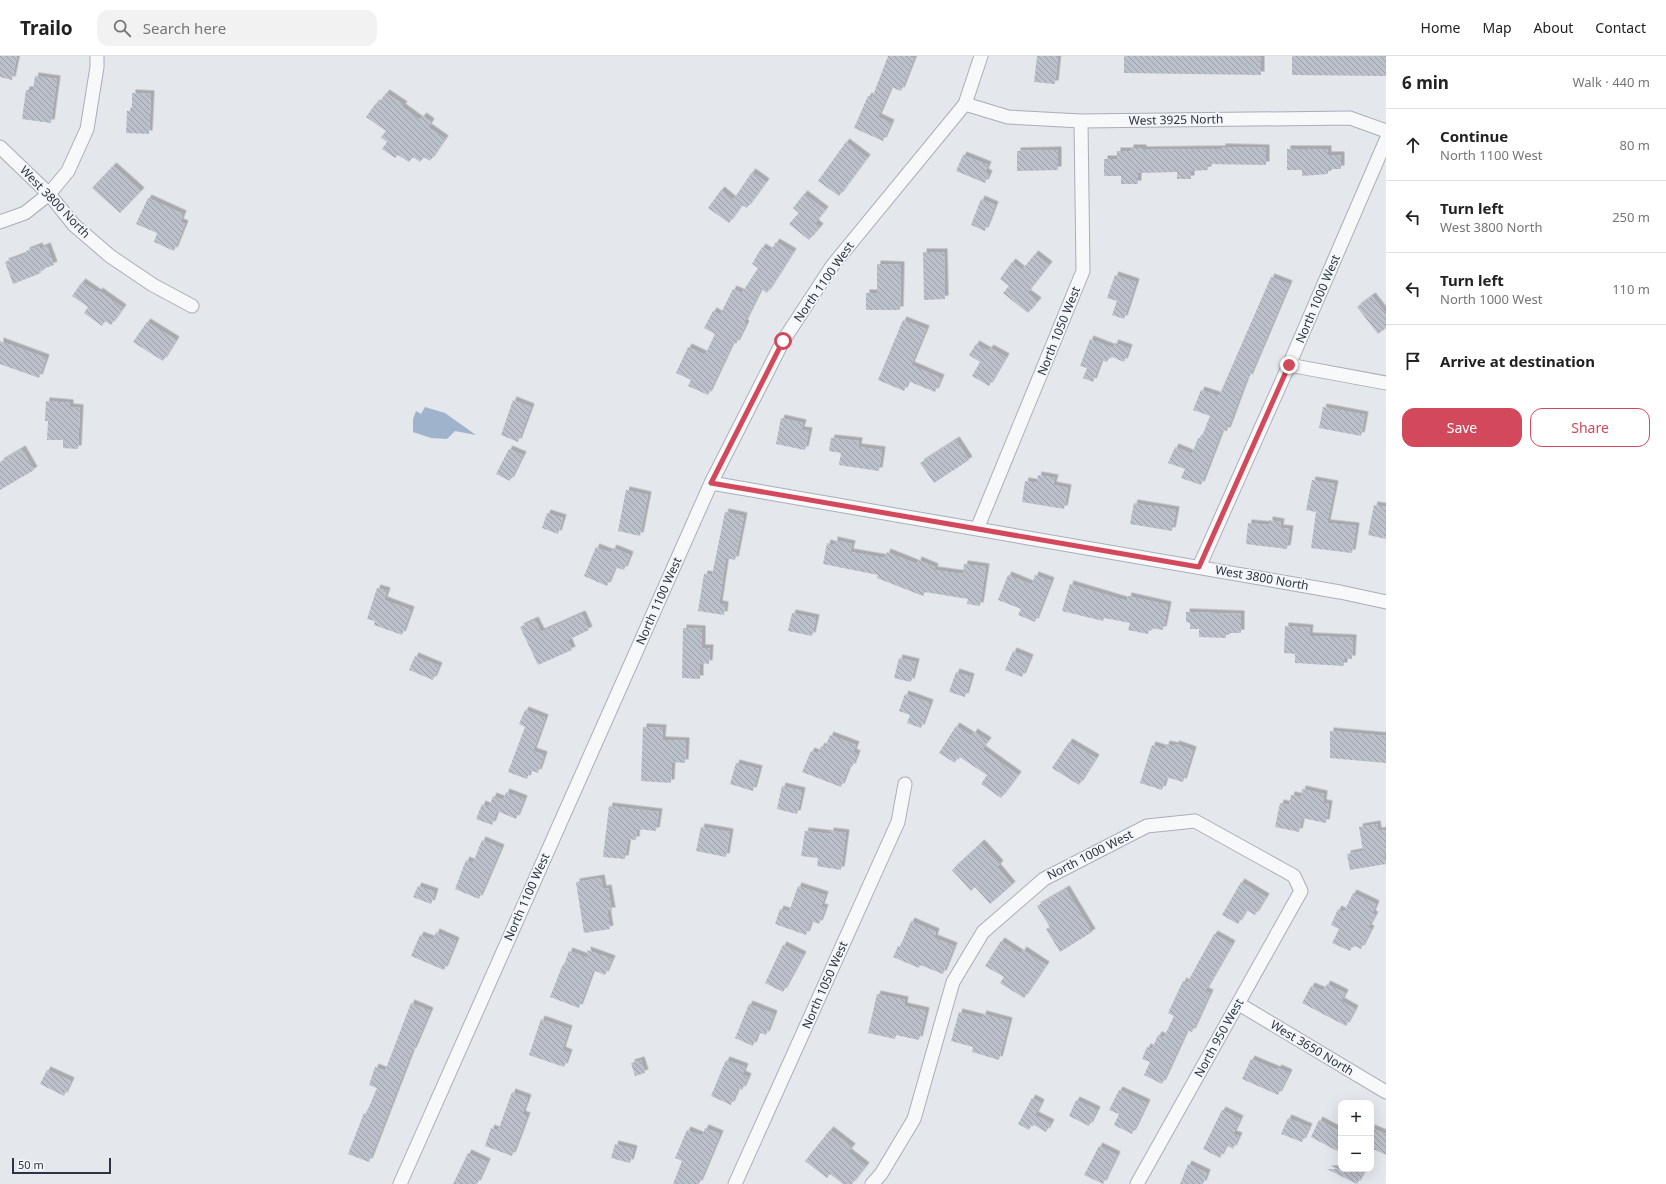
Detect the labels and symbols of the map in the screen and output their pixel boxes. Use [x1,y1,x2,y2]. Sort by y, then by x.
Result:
street label: West 3925 North [1129,110,1223,129]
street label: West 3800 North [16,162,94,242]
street label: North 1100 West [790,238,858,325]
street label: North 1000 West [1291,251,1344,346]
street label: North 1050 West [1033,283,1084,378]
route start [774,332,792,350]
route end [1280,356,1298,374]
street label: North 1100 West [632,554,686,647]
street label: West 3800 North [1214,561,1310,594]
street label: North 1000 West [1044,825,1136,884]
street label: North 1100 West [500,850,554,943]
street label: North 1050 West [798,938,852,1031]
street label: North 950 West [1190,995,1248,1080]
street label: West 3650 North [1267,1016,1357,1079]
scale bar [12,1156,111,1175]

